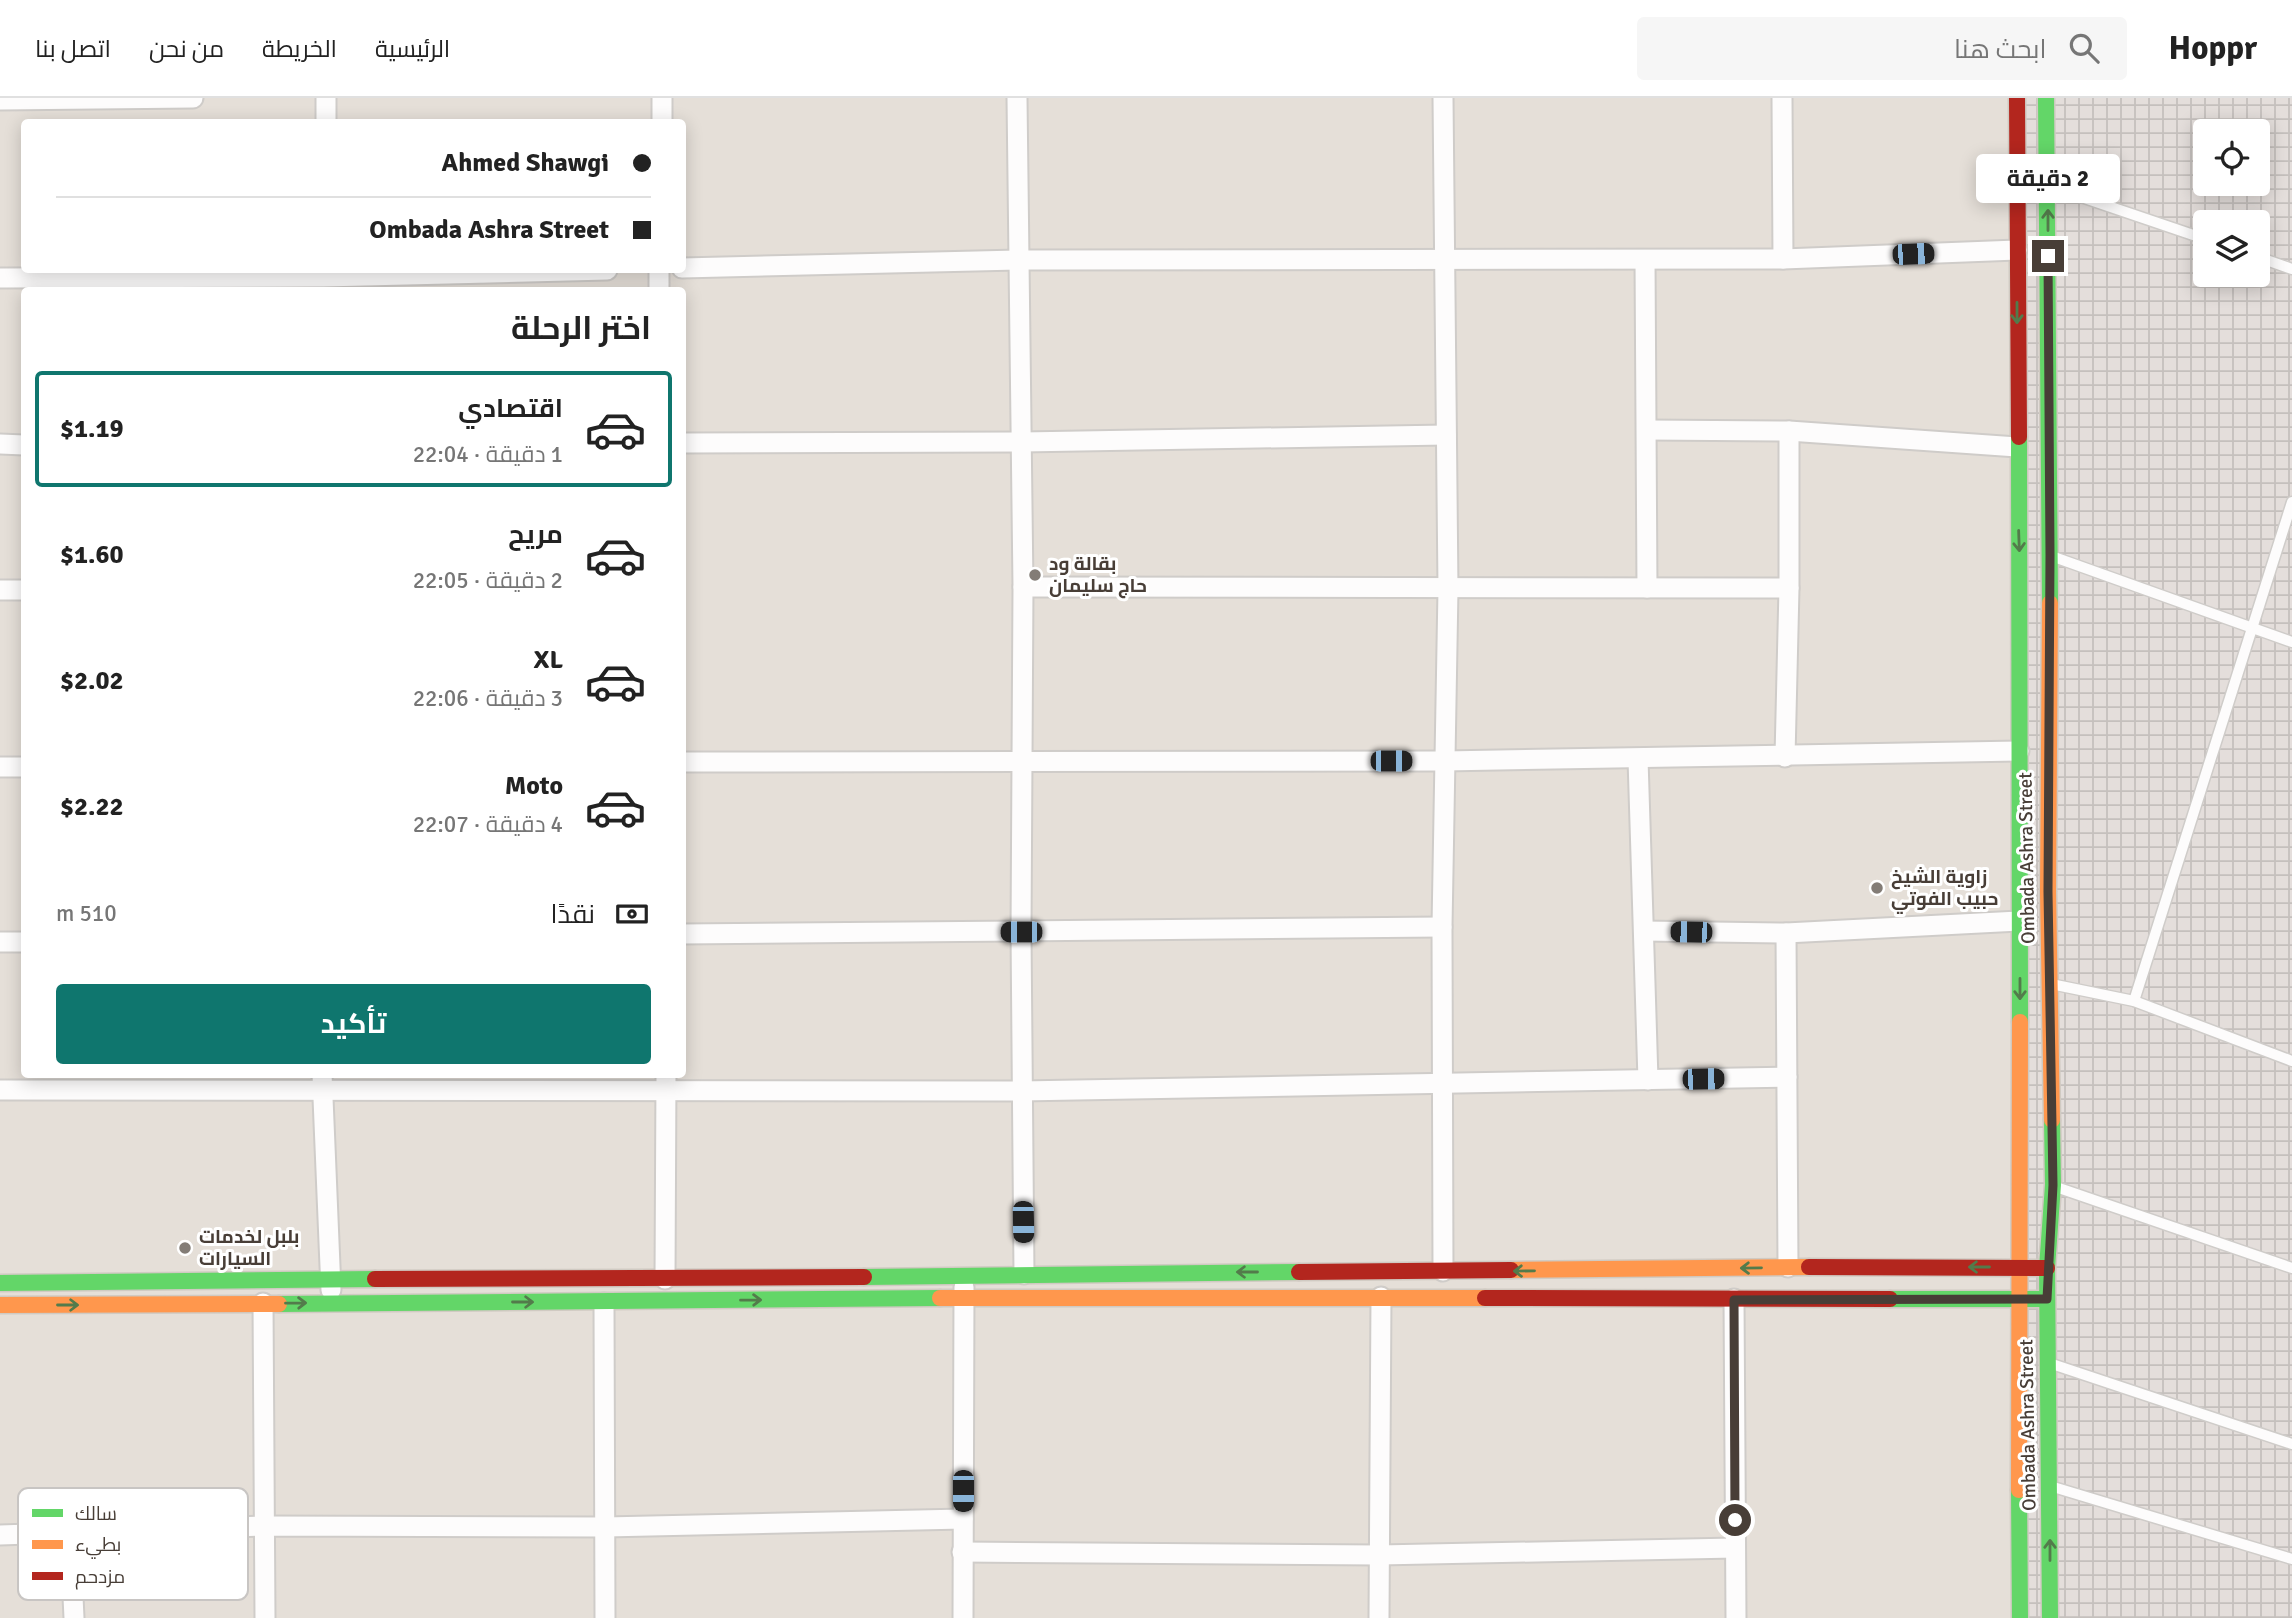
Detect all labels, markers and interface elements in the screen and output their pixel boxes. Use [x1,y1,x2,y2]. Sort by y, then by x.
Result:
search box [1637,17,2127,80]
text: Hoppr [2169,28,2257,69]
icon: search [2065,29,2103,67]
text: اتصل بنا [35,34,111,64]
text: من نحن [149,34,224,64]
text: الخريطة [262,34,337,64]
text: الرئيسية [375,34,450,64]
text: ابحث هنا [1954,34,2047,66]
map controls [2193,119,2270,287]
button: locate [2193,119,2270,196]
text: Ahmed Shawgi [442,147,609,179]
callout: 2 دقيقة [1976,155,2120,204]
text: 2 دقيقة [2007,164,2089,193]
one-way arrow [2041,209,2055,232]
button: layers [2193,210,2270,287]
text: Ombada Ashra Street [369,214,609,246]
route end [2032,240,2064,272]
car [1892,243,1935,265]
one-way arrow [2010,301,2024,324]
text: اختر الرحلة [511,309,651,348]
text: اقتصادي [458,393,563,425]
icon: car [584,398,647,461]
text: $1.19 [60,413,124,445]
text: 1 دقيقة · 22:04 [413,440,563,469]
text: مريح [508,519,563,551]
icon: car [584,524,647,587]
one-way arrow [2013,529,2026,552]
text: $1.60 [60,539,124,571]
place label: بقالة ود حاج سليمان [1049,552,1147,599]
text: 2 دقيقة · 22:05 [413,566,563,595]
marker: بقالة ود حاج سليمان [1027,567,1043,583]
text: XL [533,644,563,676]
icon: car [584,650,647,713]
text: $2.02 [60,665,124,697]
text: 3 دقيقة · 22:06 [413,684,563,713]
car [1371,751,1413,772]
text: Moto [505,770,563,802]
street label: Ombada Ashra Street [2013,772,2040,944]
icon: car [584,776,647,839]
text: $2.22 [60,791,124,823]
text: 4 دقيقة · 22:07 [413,810,563,839]
place label: زاوية الشيخ حبيب الفوتي [1891,865,1998,914]
marker: زاوية الشيخ حبيب الفوتي [1869,880,1885,896]
icon: cash [613,895,651,933]
text: 510 m [56,899,117,928]
text: نقدًا [551,899,595,931]
car [1670,921,1713,943]
car [1001,922,1043,943]
one-way arrow [2013,977,2027,1000]
button: تأكيد [56,984,651,1064]
car [1682,1068,1725,1090]
car [1013,1201,1034,1243]
place label: بلبل لخدمات السيارات [199,1225,300,1271]
marker: بلبل لخدمات السيارات [177,1240,193,1256]
one-way arrow [1968,1260,1991,1274]
one-way arrow [1740,1261,1763,1275]
one-way arrow [1513,1264,1536,1277]
one-way arrow [1236,1265,1259,1279]
one-way arrow [739,1293,762,1307]
one-way arrow [511,1295,534,1309]
one-way arrow [284,1296,307,1310]
one-way arrow [56,1298,79,1312]
street label: Ombada Ashra Street [2014,1339,2041,1511]
car [953,1470,974,1512]
legend [18,1488,248,1600]
text: سالك [75,1502,117,1526]
route start [1719,1504,1751,1536]
text: بطيء [75,1533,121,1559]
one-way arrow [2043,1539,2057,1562]
text: مزدحم [75,1565,125,1590]

